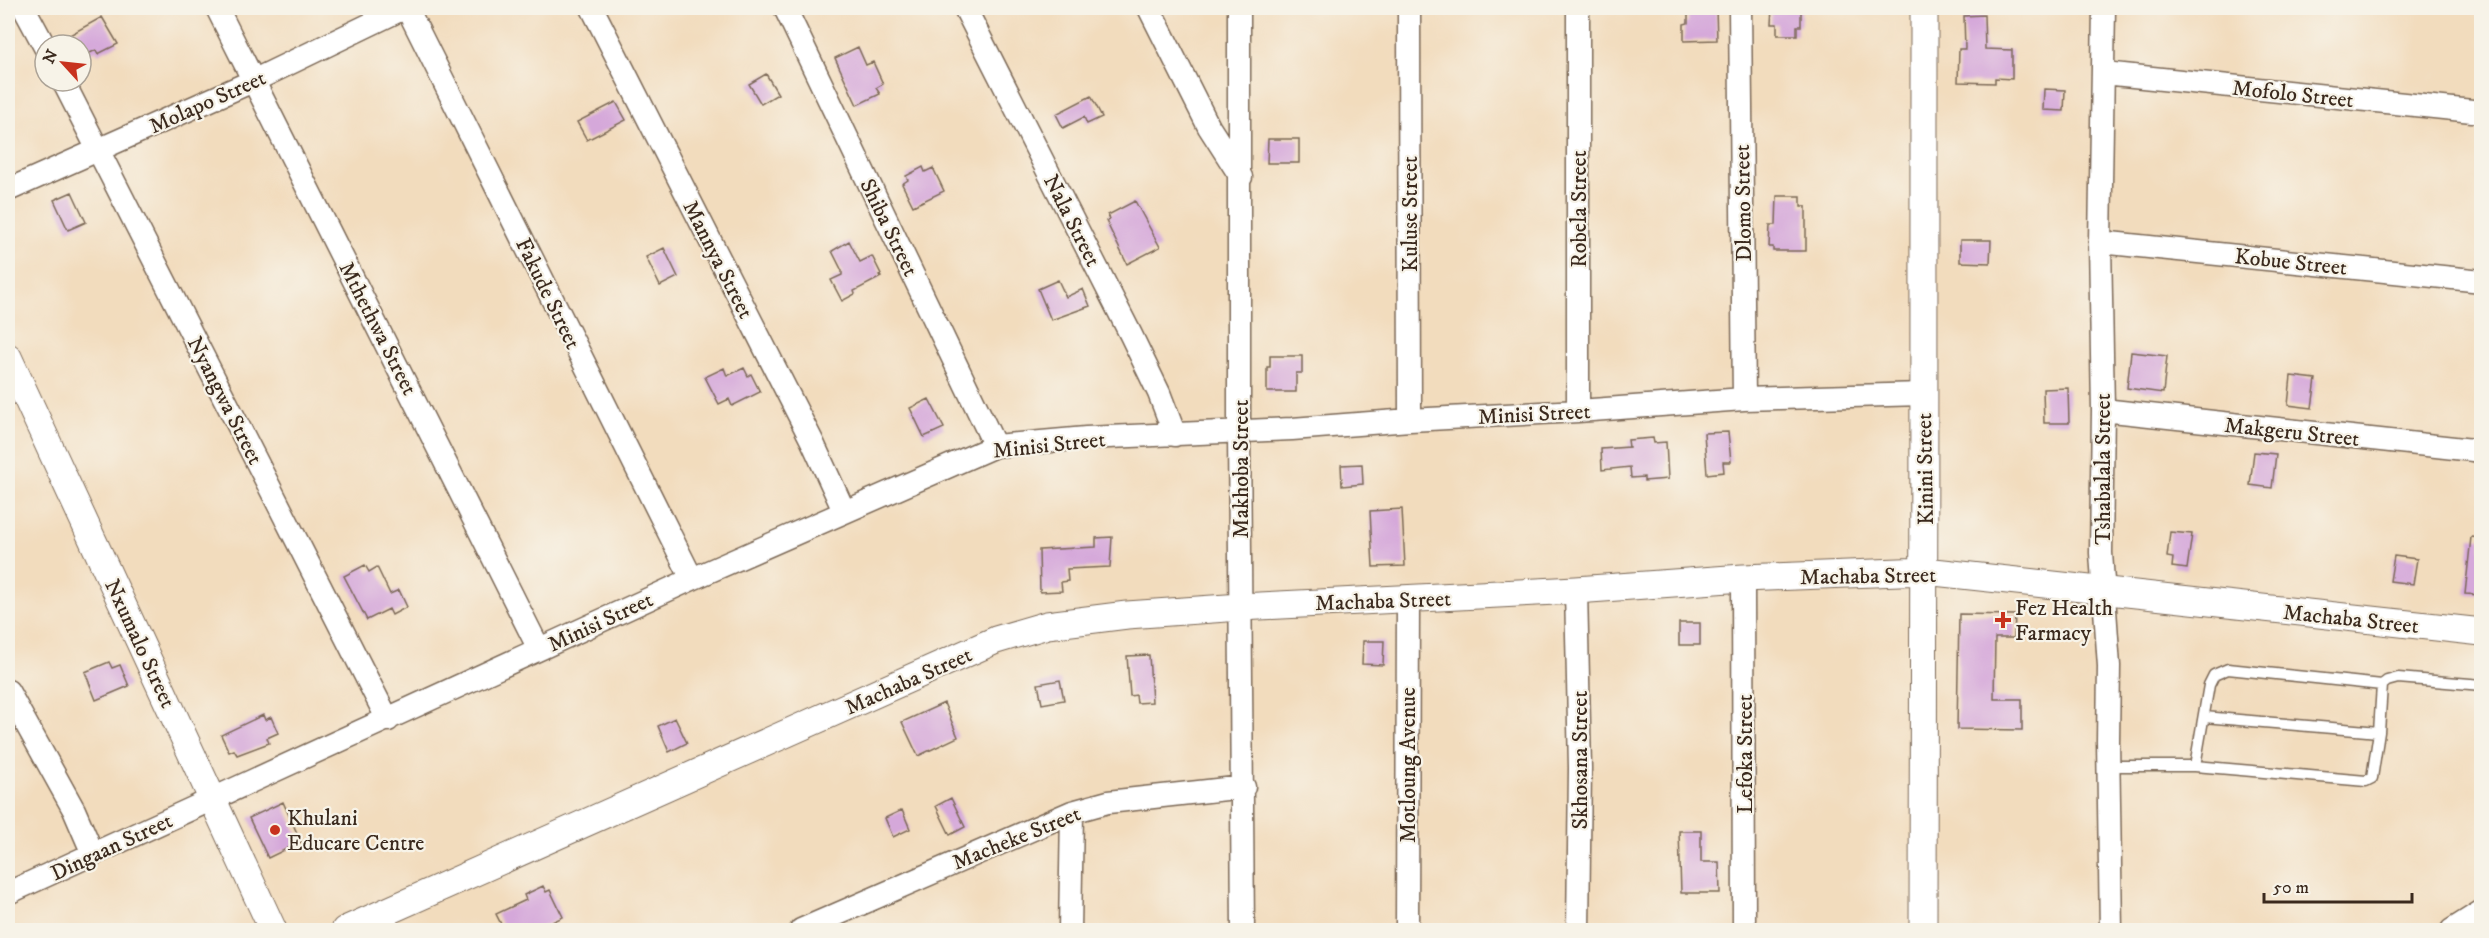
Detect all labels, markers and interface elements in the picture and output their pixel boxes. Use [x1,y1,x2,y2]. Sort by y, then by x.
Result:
north arrow [33,33,93,93]
text: N [39,46,62,67]
street label: Molapo Street [145,65,270,140]
street label: Mofolo Street [2231,75,2355,114]
street label: Dlomo Street [1729,144,1758,262]
street label: Robela Street [1566,150,1593,268]
street label: Kuluse Street [1397,156,1424,272]
street label: Nala Street [1037,170,1106,271]
street label: Shiba Street [853,174,924,281]
street label: Mannya Street [676,196,759,323]
street label: Fakude Street [509,234,586,354]
street label: Kobue Street [2233,243,2348,282]
street label: Mthethwa Street [333,258,423,400]
street label: Nyangwa Street [181,332,269,469]
street label: Tshabalala Street [2090,393,2117,545]
street label: Minisi Street [1477,398,1591,431]
street label: Makhoba Street [1228,400,1255,538]
street label: Makgeru Street [2223,412,2361,453]
street label: Kinini Street [1911,413,1940,525]
street label: Minisi Street [992,426,1107,465]
street label: Machaba Street [1800,562,1936,591]
street label: Nxumalo Street [98,575,181,712]
street label: Minisi Street [544,586,657,658]
street label: Machaba Street [1315,586,1452,617]
place label: Fez Health Farmacy [2015,595,2113,647]
street label: Machaba Street [2282,599,2420,640]
marker: Fez Health Farmacy [1996,613,2010,627]
street label: Machaba Street [841,641,976,721]
street label: Motloung Avenue [1395,687,1422,843]
street label: Skhosana Street [1567,691,1594,829]
street label: Lefoka Street [1732,694,1759,814]
street label: Macheke Street [948,800,1085,876]
place label: Khulani Educare Centre [287,805,424,857]
street label: Dingaan Street [46,807,177,887]
marker: Khulani Educare Centre [268,823,282,837]
scale bar [2264,866,2412,904]
text: 50 m [2273,877,2309,899]

